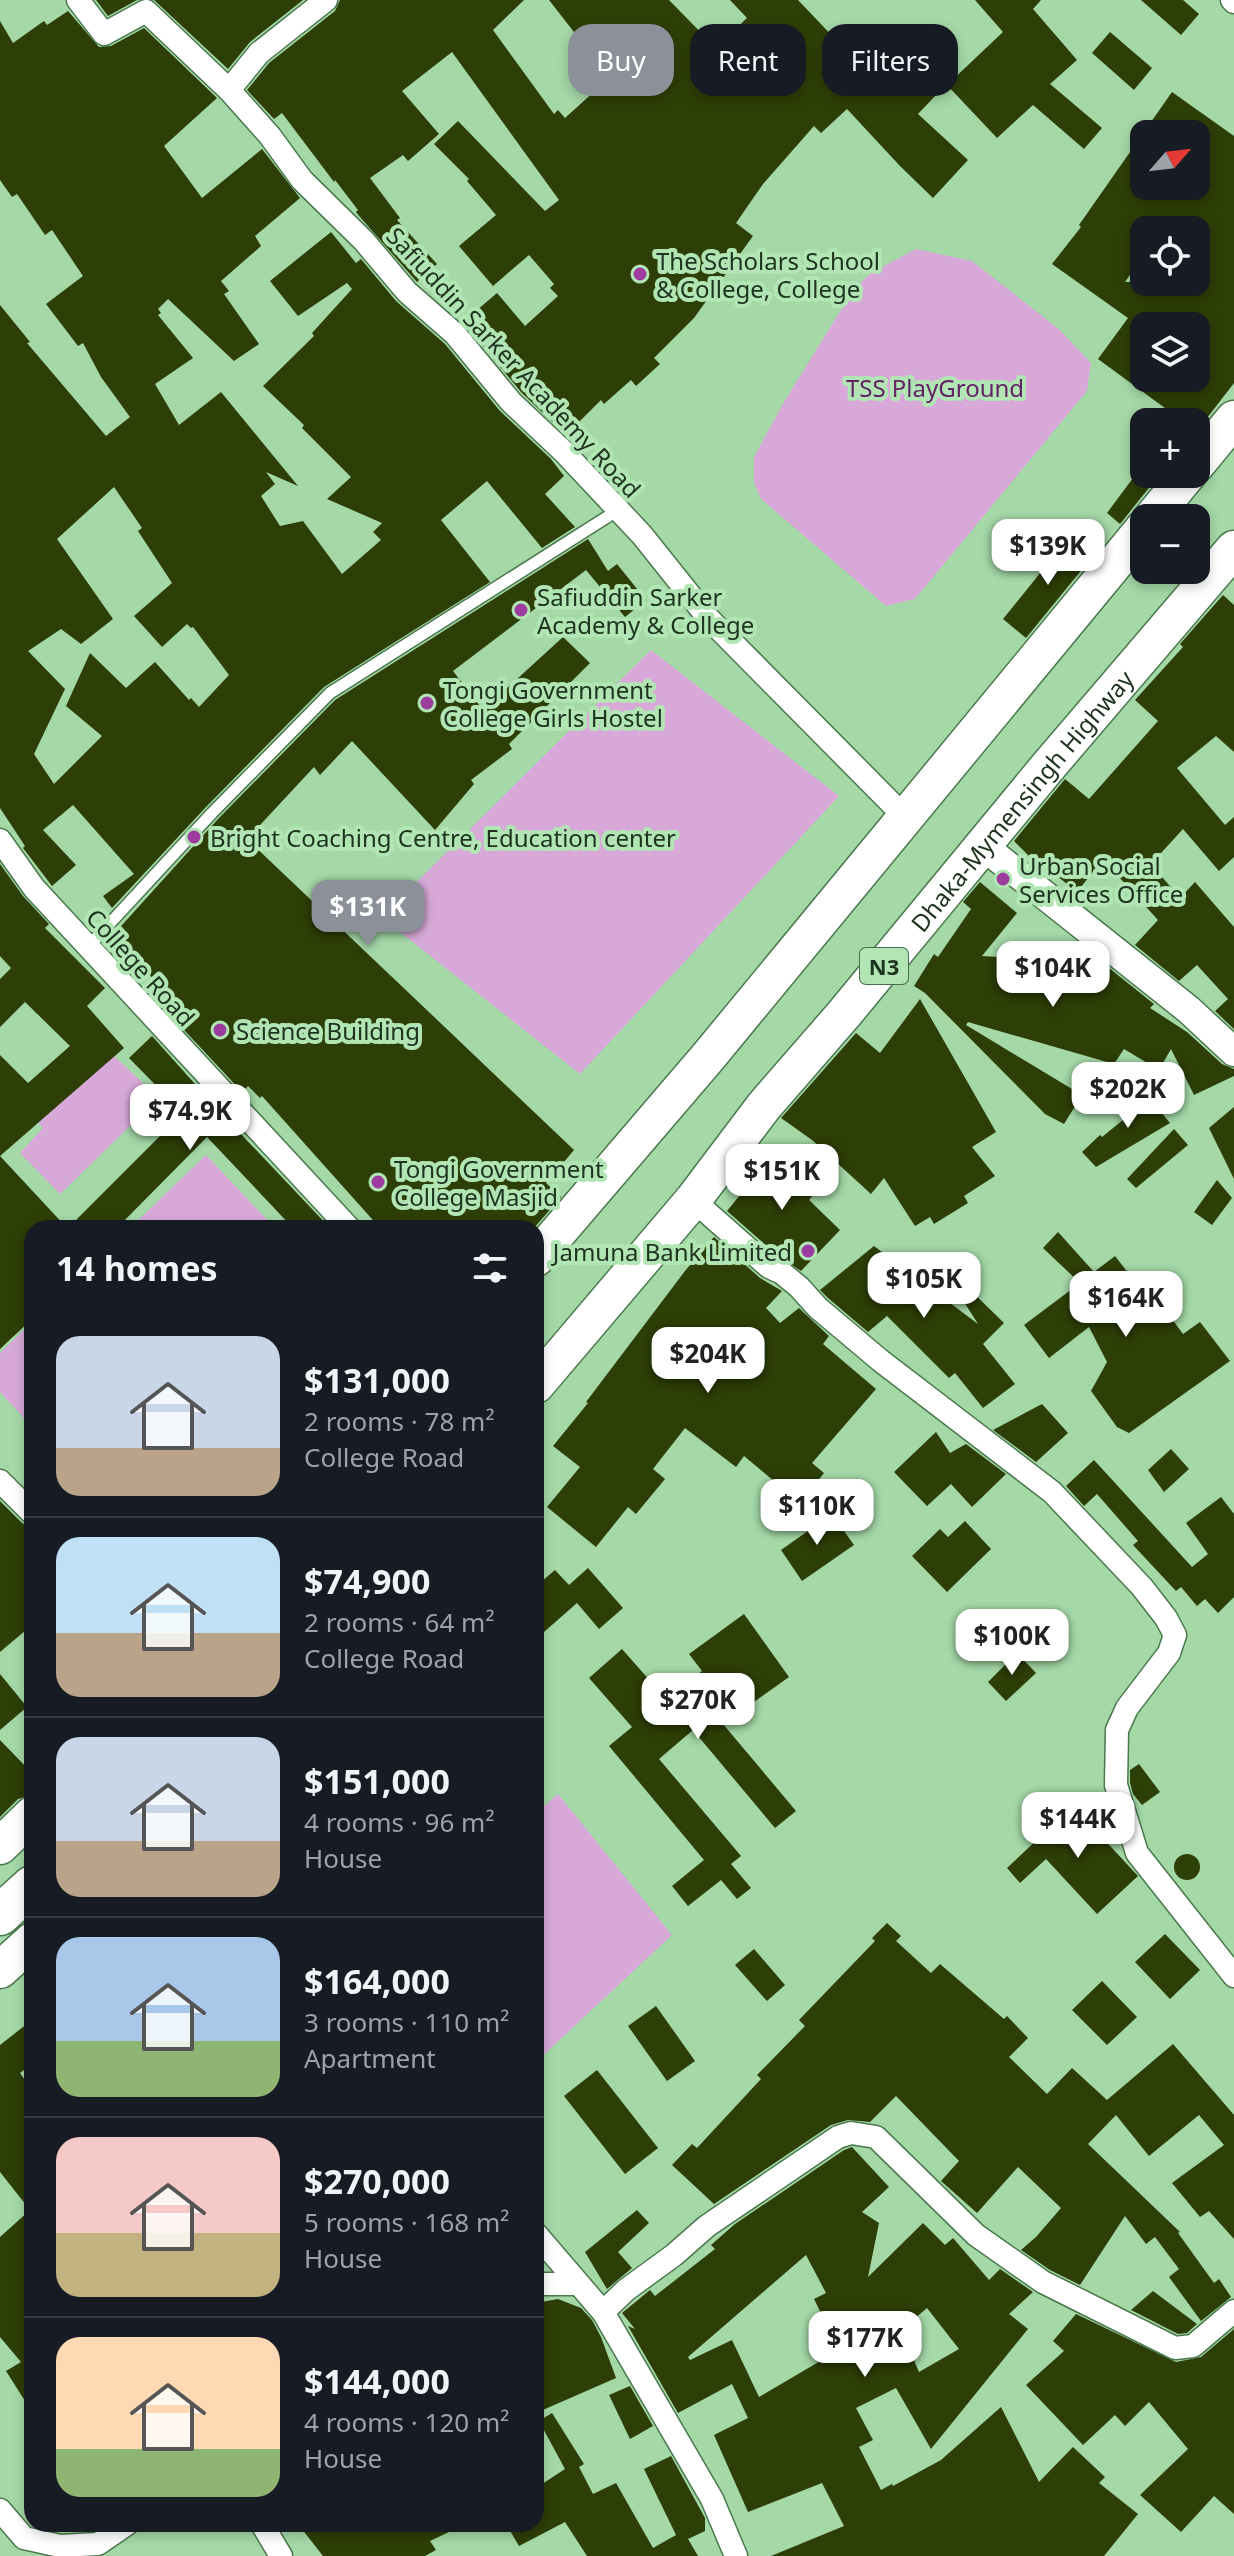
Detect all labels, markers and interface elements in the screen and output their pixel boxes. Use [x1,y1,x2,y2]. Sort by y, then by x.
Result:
chip: Buy [568,24,674,96]
chip: Rent [690,24,806,96]
chip: Filters [822,24,958,96]
north arrow [1130,120,1210,200]
map controls [1130,120,1210,584]
button: locate [1130,216,1210,296]
street label: Safiuddin Sarker Academy Road [380,219,648,505]
place label: The Scholars School & College, College [656,244,880,305]
marker: The Scholars School & College, College [631,265,649,283]
button: layers [1130,312,1210,392]
park label: TSS PlayGround [846,371,1024,404]
button: + [1130,408,1210,488]
button: − [1130,504,1210,584]
pin: $139K [992,519,1104,587]
text: $139K [1010,527,1086,563]
place label: Safiuddin Sarker Academy & College [537,580,754,641]
marker: Safiuddin Sarker Academy & College [512,601,530,619]
street label: Dhaka-Mymensingh Highway [902,662,1141,938]
place label: Tongi Government College Girls Hostel [443,673,663,734]
marker: Tongi Government College Girls Hostel [418,694,436,712]
place label: Bright Coaching Centre, Education center [210,821,676,854]
marker: Bright Coaching Centre, Education center [185,828,203,846]
place label: Urban Social Services Office [1019,849,1183,910]
marker: Urban Social Services Office [994,870,1012,888]
pin: $131K [312,880,424,948]
text: $131K [330,888,406,924]
street label: College Road [79,901,203,1033]
pin: $104K [997,941,1109,1009]
road number: N3 [860,948,908,984]
text: $104K [1015,949,1091,985]
place label: Science Building [236,1014,420,1047]
marker: Science Building [211,1021,229,1039]
pin: $202K [1072,1062,1184,1130]
text: $202K [1090,1070,1166,1106]
pin: $74.9K [125,1084,255,1152]
text: $74.9K [148,1092,232,1128]
pin: $151K [726,1144,838,1212]
place label: Tongi Government College Masjid [394,1152,604,1213]
text: $151K [744,1152,820,1188]
marker: Tongi Government College Masjid [369,1173,387,1191]
place label: Jamuna Bank Limited [551,1235,792,1268]
marker: Jamuna Bank Limited [799,1242,817,1260]
text: 14 homes [56,1245,218,1291]
icon: filters [468,1246,512,1290]
pin: $105K [868,1252,980,1320]
text: $105K [886,1260,962,1296]
pin: $164K [1070,1271,1182,1339]
text: $164K [1088,1279,1164,1315]
pin: $204K [652,1327,764,1395]
text: $204K [670,1335,746,1371]
text: $131,000 [304,1357,450,1403]
icon: home [120,1368,216,1464]
text: 2 rooms · 78 m² [304,1403,494,1439]
text: College Road [304,1439,464,1475]
pin: $110K [761,1479,873,1547]
text: $110K [779,1487,855,1523]
text: $74,900 [304,1558,430,1604]
icon: home [120,1569,216,1665]
text: 2 rooms · 64 m² [304,1604,494,1640]
pin: $100K [956,1609,1068,1677]
text: $100K [974,1617,1050,1653]
text: College Road [304,1640,464,1676]
pin: $270K [642,1673,754,1741]
text: $270K [660,1681,736,1717]
text: $151,000 [304,1758,450,1804]
icon: home [120,1769,216,1865]
pin: $144K [1022,1792,1134,1860]
text: $144K [1040,1800,1116,1836]
text: 4 rooms · 96 m² [304,1804,494,1840]
text: House [304,1840,382,1876]
text: $164,000 [304,1958,450,2004]
icon: home [120,1969,216,2065]
text: 3 rooms · 110 m² [304,2004,509,2040]
text: Apartment [304,2040,436,2076]
text: $270,000 [304,2158,450,2204]
icon: home [120,2169,216,2265]
text: 5 rooms · 168 m² [304,2204,509,2240]
text: House [304,2240,382,2276]
pin: $177K [809,2311,921,2379]
text: $177K [827,2319,903,2355]
text: $144,000 [304,2358,450,2404]
icon: home [120,2369,216,2465]
text: 4 rooms · 120 m² [304,2404,509,2440]
text: House [304,2440,382,2476]

